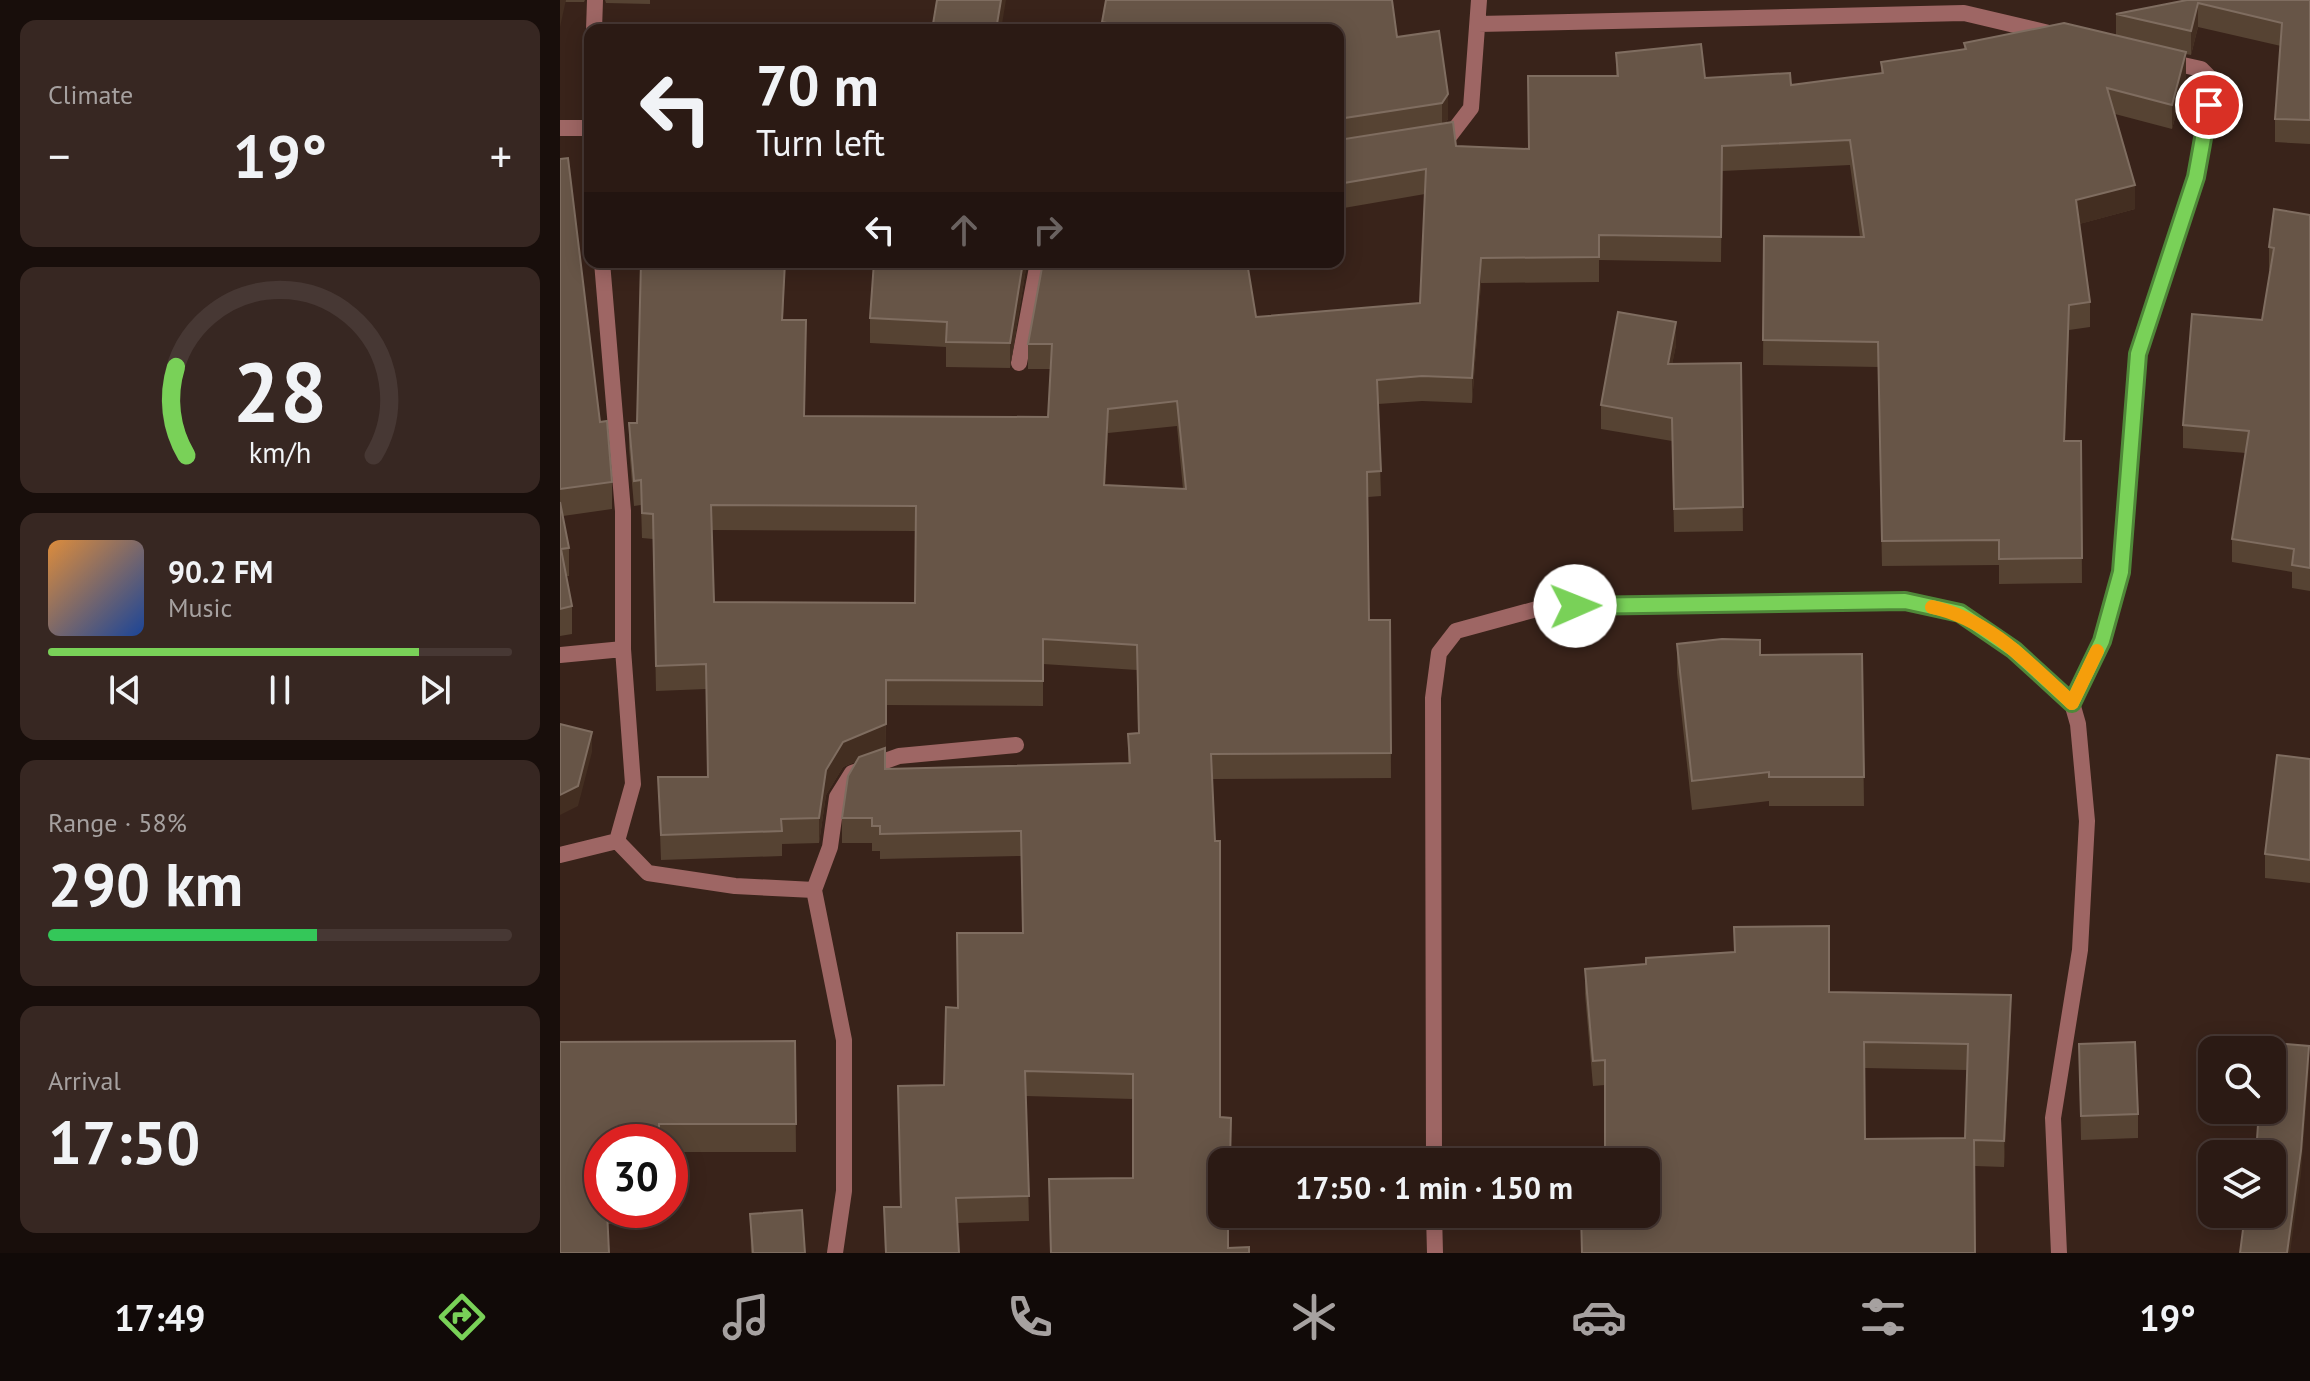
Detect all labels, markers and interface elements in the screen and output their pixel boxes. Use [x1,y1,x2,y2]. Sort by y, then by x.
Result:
text: 70 m [756,49,879,121]
icon: left [624,56,728,160]
pin [2175,71,2243,139]
text: Climate [48,78,133,111]
icon: arrive [2187,83,2231,127]
text: 19° [233,117,327,195]
text: Turn left [756,119,885,166]
text: − [48,127,70,184]
text: + [490,127,512,184]
icon: left [858,208,902,252]
icon: ahead [942,208,986,252]
icon: right [1026,208,1070,252]
text: 28 [233,336,327,444]
text: km/h [249,434,311,471]
text: 90.2 FM [168,552,273,591]
position arrow [1533,564,1617,648]
text: Music [168,591,232,624]
icon: previous [103,668,147,712]
icon: pause [258,668,302,712]
icon: next [413,668,457,712]
text: Range · 58% [48,806,187,839]
text: 290 km [48,845,243,923]
map controls [2198,1036,2286,1228]
button: search [2198,1036,2286,1124]
text: Arrival [48,1064,121,1097]
text: 17:50 [48,1103,200,1181]
speed limit sign: 30 [584,1124,688,1228]
button: layers [2198,1140,2286,1228]
text: 17:50 · 1 min · 150 m [1295,1168,1573,1207]
icon: directions [434,1289,490,1345]
icon: music [718,1289,774,1345]
icon: phone [1002,1289,1058,1345]
icon: climate [1286,1289,1342,1345]
icon: car [1571,1289,1627,1345]
icon: filters [1855,1289,1911,1345]
text: 17:49 [114,1294,205,1341]
text: 19° [2139,1294,2196,1341]

